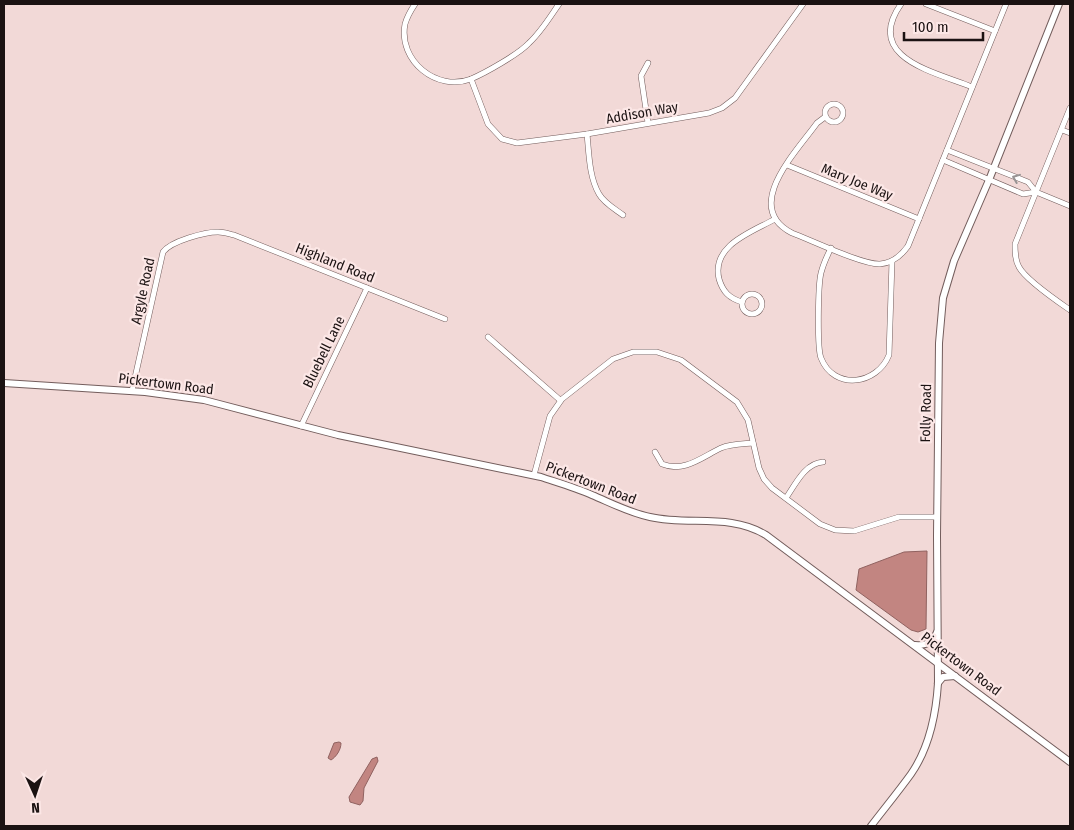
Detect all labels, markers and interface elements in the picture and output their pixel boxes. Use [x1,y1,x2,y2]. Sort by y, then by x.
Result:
scale bar [904,10,983,42]
text: 100 m [912,18,949,36]
street label: Addison Way [605,98,680,128]
street label: Mary Joe Way [819,160,896,204]
one-way arrow [1013,174,1021,184]
street label: Highland Road [293,239,377,287]
street label: Argyle Road [128,256,158,326]
street label: Bluebell Lane [299,313,349,391]
street label: Pickertown Road [118,370,214,398]
street label: Folly Road [917,383,935,443]
street label: Pickertown Road [543,458,639,508]
street label: Pickertown Road [918,628,1004,700]
north arrow [10,770,60,820]
text: N [31,799,40,816]

